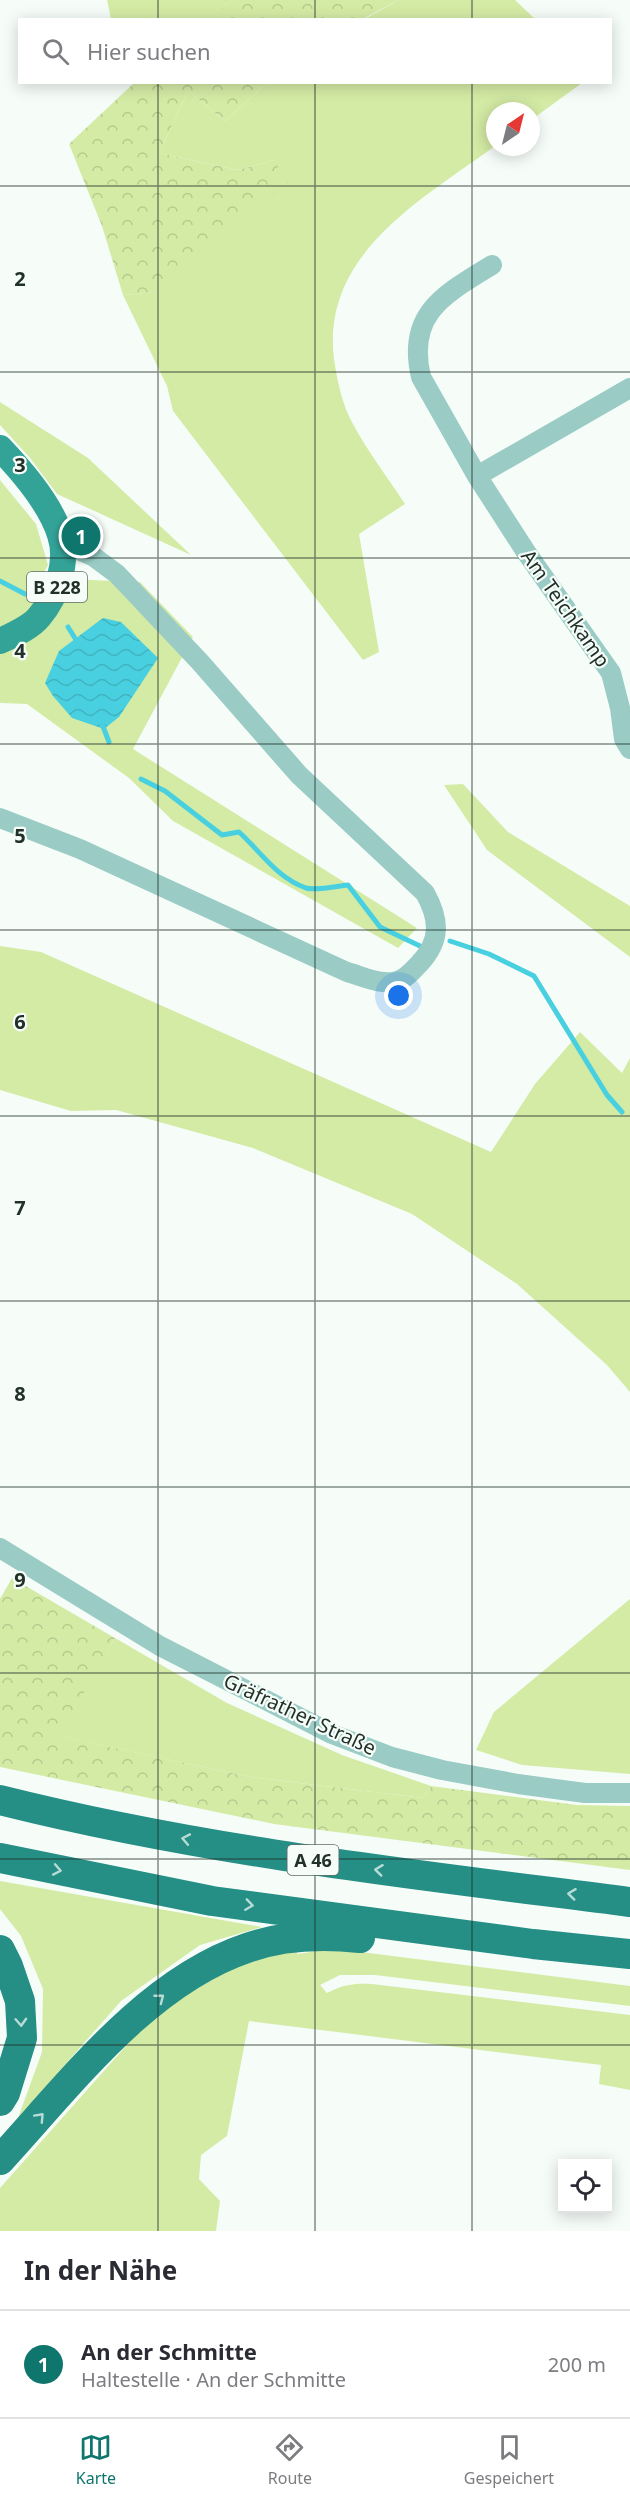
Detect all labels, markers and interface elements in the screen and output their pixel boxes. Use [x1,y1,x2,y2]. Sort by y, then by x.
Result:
search box [18,18,612,84]
icon: search [39,35,72,68]
text: Hier suchen [87,36,211,66]
north arrow [486,102,540,156]
text: 2 [14,265,26,292]
text: 3 [14,451,26,478]
pin: 1 [62,514,100,558]
street label: Am Teichkamp [515,544,617,672]
road number: B 228 [27,572,87,602]
text: 4 [14,637,26,664]
text: 5 [14,822,26,849]
your location [384,981,413,1010]
text: 6 [14,1008,26,1035]
text: 7 [14,1194,26,1221]
text: 8 [14,1380,26,1407]
text: 9 [14,1566,26,1593]
street label: Gräfrather Straße [219,1667,381,1761]
one-way arrow [181,1833,191,1846]
road number: A 46 [288,1845,338,1875]
one-way arrow [52,1862,62,1875]
one-way arrow [374,1864,383,1876]
one-way arrow [567,1889,577,1901]
one-way arrow [244,1899,254,1911]
one-way arrow [153,1994,164,2005]
one-way arrow [15,2018,28,2027]
one-way arrow [33,2113,44,2124]
map controls [558,2159,612,2213]
button: locate [558,2159,612,2213]
text: In der Nähe [24,2252,177,2288]
text: An der Schmitte [81,2336,257,2366]
text: 1 [38,2351,49,2378]
text: 200 m [548,2351,606,2378]
text: Haltestelle · An der Schmitte [81,2366,346,2393]
tab: Karte [76,2431,116,2489]
tab: Route [268,2431,312,2489]
tab: Gespeichert [464,2431,554,2489]

